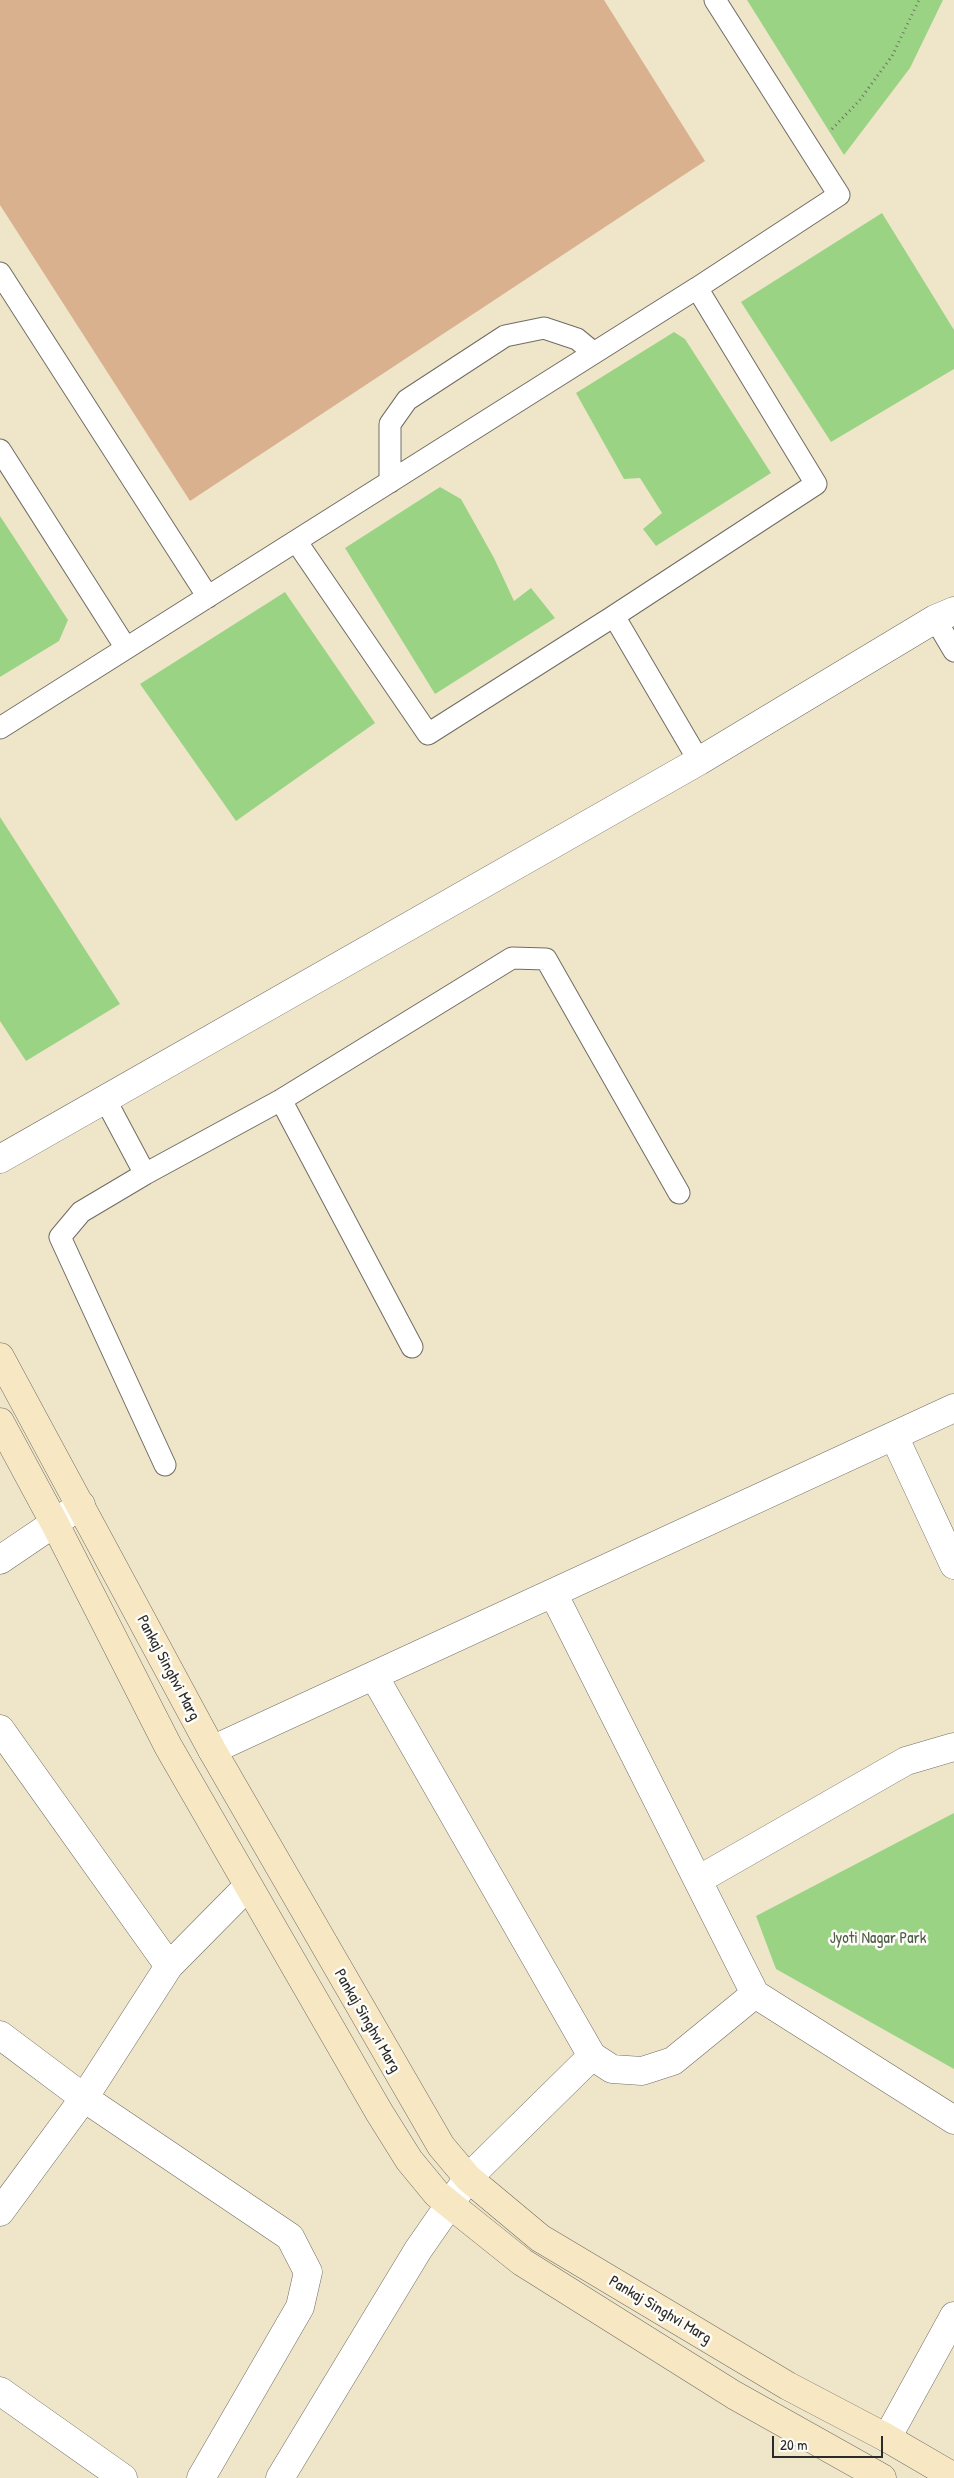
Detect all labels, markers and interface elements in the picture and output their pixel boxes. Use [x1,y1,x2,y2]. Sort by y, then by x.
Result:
street label: Pankaj Singhvi Marg [132,1612,204,1724]
park label: Jyoti Nagar Park [830,1929,926,1949]
street label: Pankaj Singhvi Marg [330,1966,404,2076]
street label: Pankaj Singhvi Marg [605,2272,715,2348]
scale bar [774,2426,885,2458]
text: 20 m [780,2434,807,2455]

